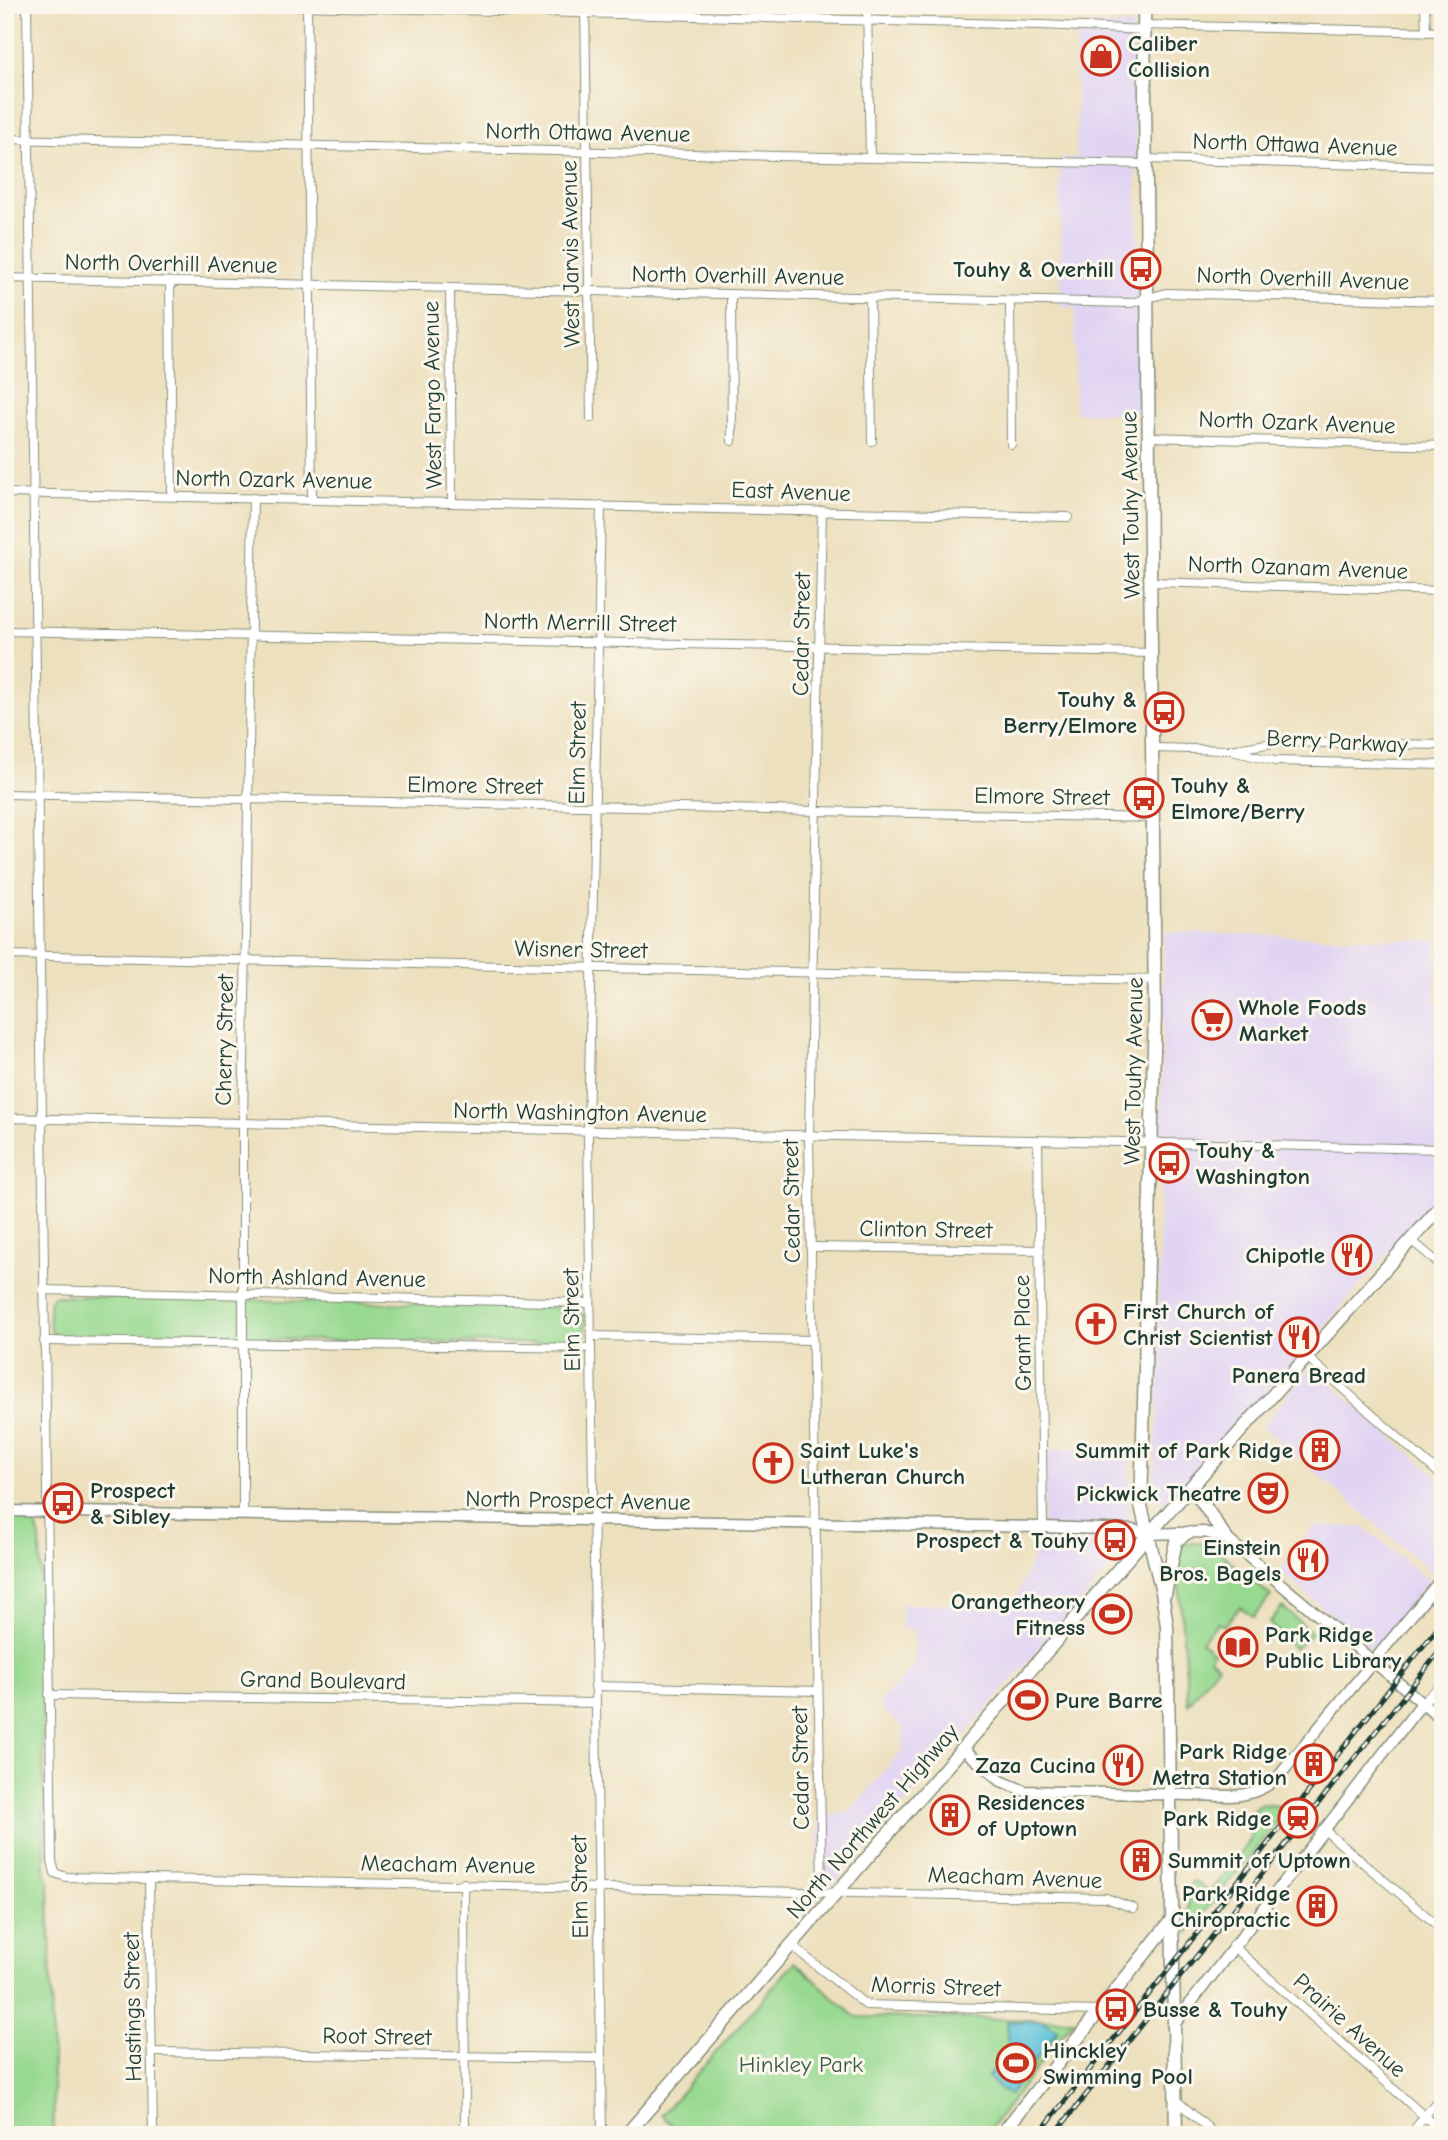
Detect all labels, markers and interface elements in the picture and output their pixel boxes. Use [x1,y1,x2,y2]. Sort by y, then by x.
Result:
place label: Caliber Collision [1128,30,1210,83]
shop icon: Caliber Collision [1080,35,1122,77]
street label: North Ottawa Avenue [485,117,691,148]
street label: North Ottawa Avenue [1192,127,1398,162]
street label: West Jarvis Avenue [555,160,586,348]
street label: North Overhill Avenue [64,248,278,279]
bus stop icon: Touhy & Overhill [1120,248,1162,290]
place label: Touhy & Overhill [953,256,1114,283]
street label: North Overhill Avenue [631,260,845,291]
street label: North Overhill Avenue [1196,261,1410,296]
street label: West Fargo Avenue [417,301,448,489]
street label: North Ozark Avenue [1198,406,1396,439]
street label: West Touhy Avenue [1115,411,1146,599]
street label: North Ozark Avenue [175,464,373,495]
street label: East Avenue [731,476,851,507]
street label: North Ozanam Avenue [1187,550,1409,585]
street label: Cedar Street [787,570,816,696]
street label: North Merrill Street [483,607,678,638]
place label: Touhy & Berry/Elmore [1003,686,1137,739]
bus stop icon: Touhy & Berry/Elmore [1143,691,1185,733]
street label: Elm Street [563,700,592,805]
street label: Berry Parkway [1266,724,1409,759]
street label: Elmore Street [407,771,544,800]
place label: Touhy & Elmore/Berry [1171,772,1305,825]
bus stop icon: Touhy & Elmore/Berry [1123,777,1165,819]
street label: Elmore Street [974,782,1111,811]
street label: Wisner Street [514,935,649,964]
street label: Cherry Street [210,972,239,1106]
street label: West Touhy Avenue [1118,977,1149,1165]
place label: Whole Foods Market [1239,994,1367,1047]
supermarket icon: Whole Foods Market [1191,999,1233,1041]
street label: North Washington Avenue [453,1097,707,1128]
street label: Cedar Street [777,1137,806,1263]
place label: Touhy & Washington [1196,1137,1310,1190]
bus stop icon: Touhy & Washington [1148,1142,1190,1184]
street label: Clinton Street [859,1215,994,1244]
restaurant icon: Chipotle [1331,1234,1373,1276]
place label: Chipotle [1245,1242,1325,1269]
street label: North Ashland Avenue [208,1262,426,1293]
street label: Elm Street [557,1267,586,1372]
street label: Grant Place [1008,1275,1037,1391]
place label: First Church of Christ Scientist [1123,1298,1275,1351]
church icon: First Church of Christ Scientist [1075,1303,1117,1345]
restaurant icon: Panera Bread [1278,1316,1320,1358]
place label: Panera Bread [1232,1362,1366,1389]
building icon: Summit of Park Ridge [1299,1429,1341,1471]
place label: Saint Luke's Lutheran Church [800,1437,965,1490]
place label: Summit of Park Ridge [1075,1437,1293,1464]
church icon: Saint Luke's Lutheran Church [752,1442,794,1484]
theatre icon: Pickwick Theatre [1247,1472,1289,1514]
place label: Prospect & Sibley [90,1477,175,1530]
place label: Pickwick Theatre [1076,1480,1241,1507]
bus stop icon: Prospect & Sibley [42,1482,84,1524]
street label: North Prospect Avenue [465,1485,691,1516]
bus stop icon: Prospect & Touhy [1094,1519,1136,1561]
place label: Prospect & Touhy [916,1527,1088,1554]
place label: Einstein Bros. Bagels [1159,1534,1281,1587]
restaurant icon: Einstein Bros. Bagels [1287,1539,1329,1581]
place label: Orangetheory Fitness [951,1588,1085,1641]
sports icon: Orangetheory Fitness [1091,1593,1133,1635]
place label: Park Ridge Public Library [1265,1621,1402,1674]
library icon: Park Ridge Public Library [1217,1626,1259,1668]
street label: Grand Boulevard [240,1666,406,1695]
sports icon: Pure Barre [1007,1679,1049,1721]
place label: Pure Barre [1055,1687,1163,1714]
street label: Cedar Street [786,1704,815,1830]
street label: North Northwest Highway [781,1718,965,1924]
place label: Park Ridge Metra Station [1152,1738,1287,1791]
building icon: Park Ridge Metra Station [1293,1743,1335,1785]
restaurant icon: Zaza Cucina [1102,1744,1144,1786]
place label: Zaza Cucina [975,1752,1096,1779]
place label: Residences of Uptown [977,1789,1085,1842]
building icon: Residences of Uptown [929,1794,971,1836]
station icon: Park Ridge [1277,1797,1319,1839]
place label: Park Ridge [1163,1805,1271,1832]
street label: Elm Street [565,1834,594,1939]
building icon: Summit of Uptown [1120,1839,1162,1881]
place label: Summit of Uptown [1168,1847,1351,1874]
street label: Meacham Avenue [360,1849,536,1880]
street label: Meacham Avenue [927,1861,1103,1894]
place label: Park Ridge Chiropractic [1171,1880,1290,1933]
building icon: Park Ridge Chiropractic [1296,1885,1338,1927]
street label: Hastings Street [118,1931,147,2082]
street label: Prairie Avenue [1288,1968,1412,2083]
street label: Morris Street [871,1971,1003,2002]
bus stop icon: Busse & Touhy [1095,1988,1137,2030]
place label: Busse & Touhy [1143,1996,1288,2023]
street label: Root Street [322,2022,433,2051]
place label: Hinckley Swimming Pool [1043,2037,1193,2090]
sports icon: Hinckley Swimming Pool [995,2042,1037,2084]
park label: Hinkley Park [739,2051,863,2078]

